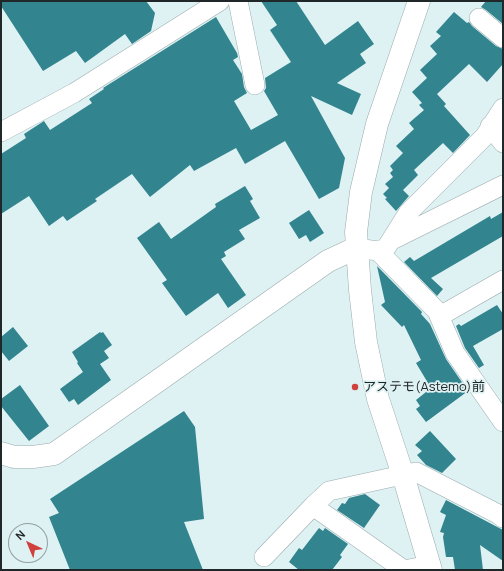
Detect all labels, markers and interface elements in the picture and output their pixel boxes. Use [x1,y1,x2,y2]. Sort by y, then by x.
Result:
place label: アステモ(Astemo)前 [363,379,485,395]
marker: アステモ(Astemo)前 [350,382,360,392]
north arrow [8,523,48,563]
text: N [12,527,28,543]

